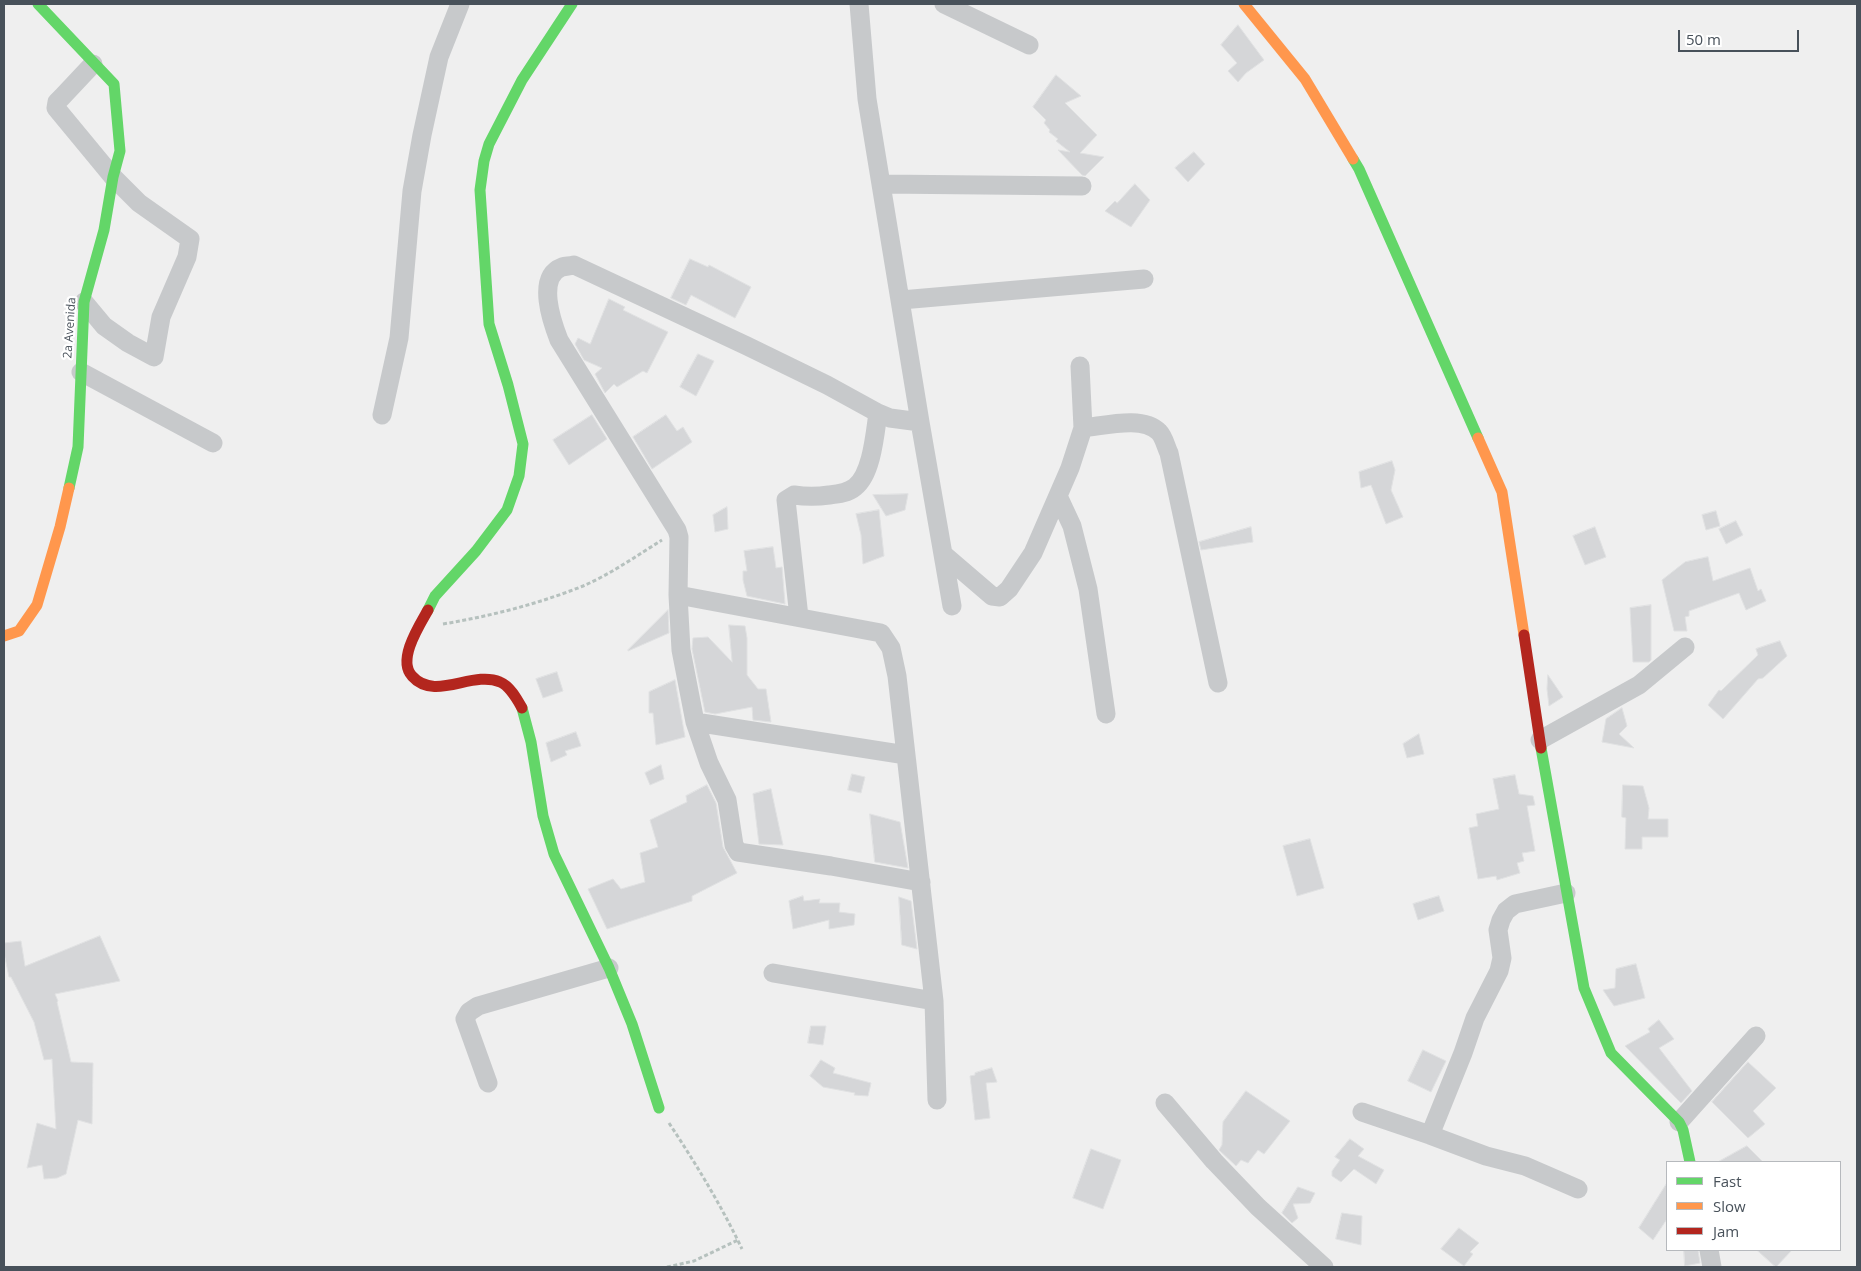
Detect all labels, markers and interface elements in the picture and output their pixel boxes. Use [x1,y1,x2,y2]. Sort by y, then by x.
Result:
scale bar [1681,20,1802,52]
text: 50 m [1686,29,1721,49]
street label: 2a Avenida [61,297,79,359]
legend [1666,1161,1841,1251]
text: Fast [1713,1171,1742,1191]
text: Slow [1713,1196,1746,1216]
text: Jam [1713,1221,1739,1241]

